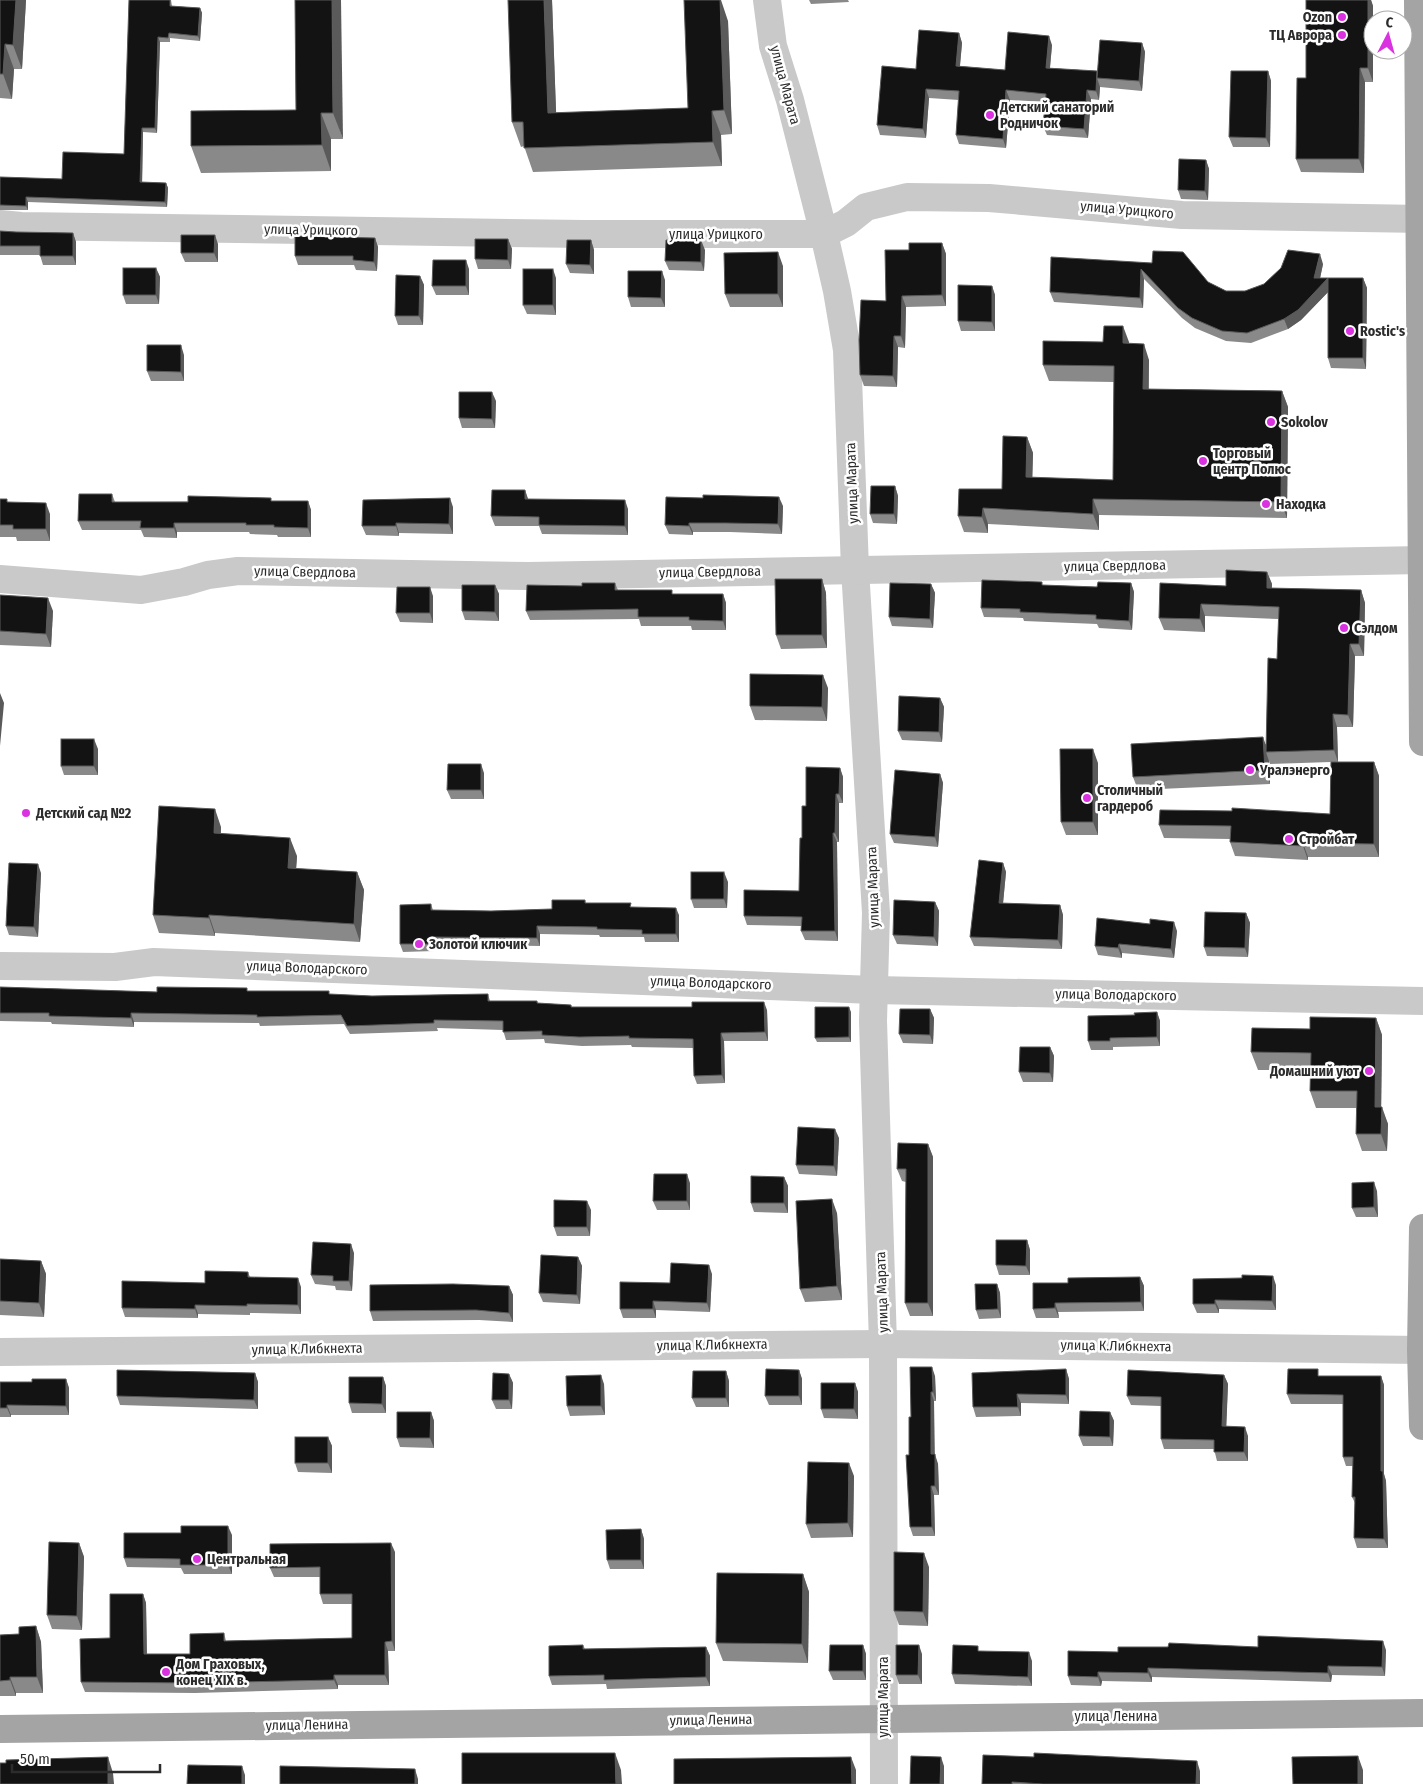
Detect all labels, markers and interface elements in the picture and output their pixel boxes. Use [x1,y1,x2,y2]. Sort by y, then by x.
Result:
place label: Ozon [1303,9,1332,26]
north arrow [1363,10,1413,60]
marker: Ozon [1336,11,1348,23]
text: С [1385,14,1394,31]
place label: ТЦ Аврора [1269,27,1332,44]
marker: ТЦ Аврора [1336,29,1348,41]
street label: улица Марата [766,44,804,127]
place label: Детский санаторий Родничок [999,99,1114,132]
marker: Детский санаторий Родничок [984,109,996,121]
street label: улица Урицкого [1080,197,1174,223]
street label: улица Урицкого [264,221,358,239]
street label: улица Урицкого [669,226,763,243]
place label: Rostic's [1360,323,1405,340]
marker: Rostic's [1344,325,1356,337]
place label: Sokolov [1281,414,1328,431]
marker: Sokolov [1265,416,1277,428]
street label: улица Марата [842,442,862,524]
place label: Торговый центр Полюс [1213,445,1292,478]
marker: Торговый центр Полюс [1197,455,1209,467]
place label: Находка [1276,496,1326,513]
marker: Находка [1260,498,1272,510]
street label: улица Свердлова [1064,557,1166,575]
street label: улица Свердлова [254,563,356,581]
street label: улица Свердлова [659,563,761,581]
place label: Сэлдом [1354,620,1398,637]
marker: Сэлдом [1338,622,1350,634]
place label: Уралэнерго [1259,762,1330,779]
marker: Уралэнерго [1244,764,1256,776]
place label: Столичный гардероб [1097,782,1163,815]
marker: Столичный гардероб [1081,792,1093,804]
place label: Детский сад №2 [35,805,132,822]
marker: Детский сад №2 [20,807,32,819]
place label: Стройбат [1299,831,1355,848]
marker: Стройбат [1283,833,1295,845]
street label: улица Марата [863,846,883,928]
place label: Золотой ключик [428,936,528,953]
marker: Золотой ключик [413,938,425,950]
street label: улица Володарского [246,957,368,979]
street label: улица Володарского [650,972,772,994]
street label: улица Володарского [1055,985,1177,1005]
place label: Домашний уют [1269,1063,1360,1080]
marker: Домашний уют [1363,1065,1375,1077]
street label: улица Марата [872,1251,892,1333]
street label: улица К.Либкнехта [656,1336,768,1354]
street label: улица К.Либкнехта [1060,1337,1172,1355]
street label: улица К.Либкнехта [251,1340,363,1358]
place label: Центральная [207,1551,286,1568]
marker: Центральная [191,1553,203,1565]
place label: Дом Граховых, конец XIX в. [175,1656,265,1689]
street label: улица Марата [875,1656,892,1738]
marker: Дом Граховых, конец XIX в. [160,1666,172,1678]
street label: улица Ленина [1075,1708,1158,1725]
street label: улица Ленина [669,1711,753,1729]
street label: улица Ленина [265,1716,349,1734]
scale bar [12,1742,160,1774]
text: 50 m [20,1750,50,1768]

